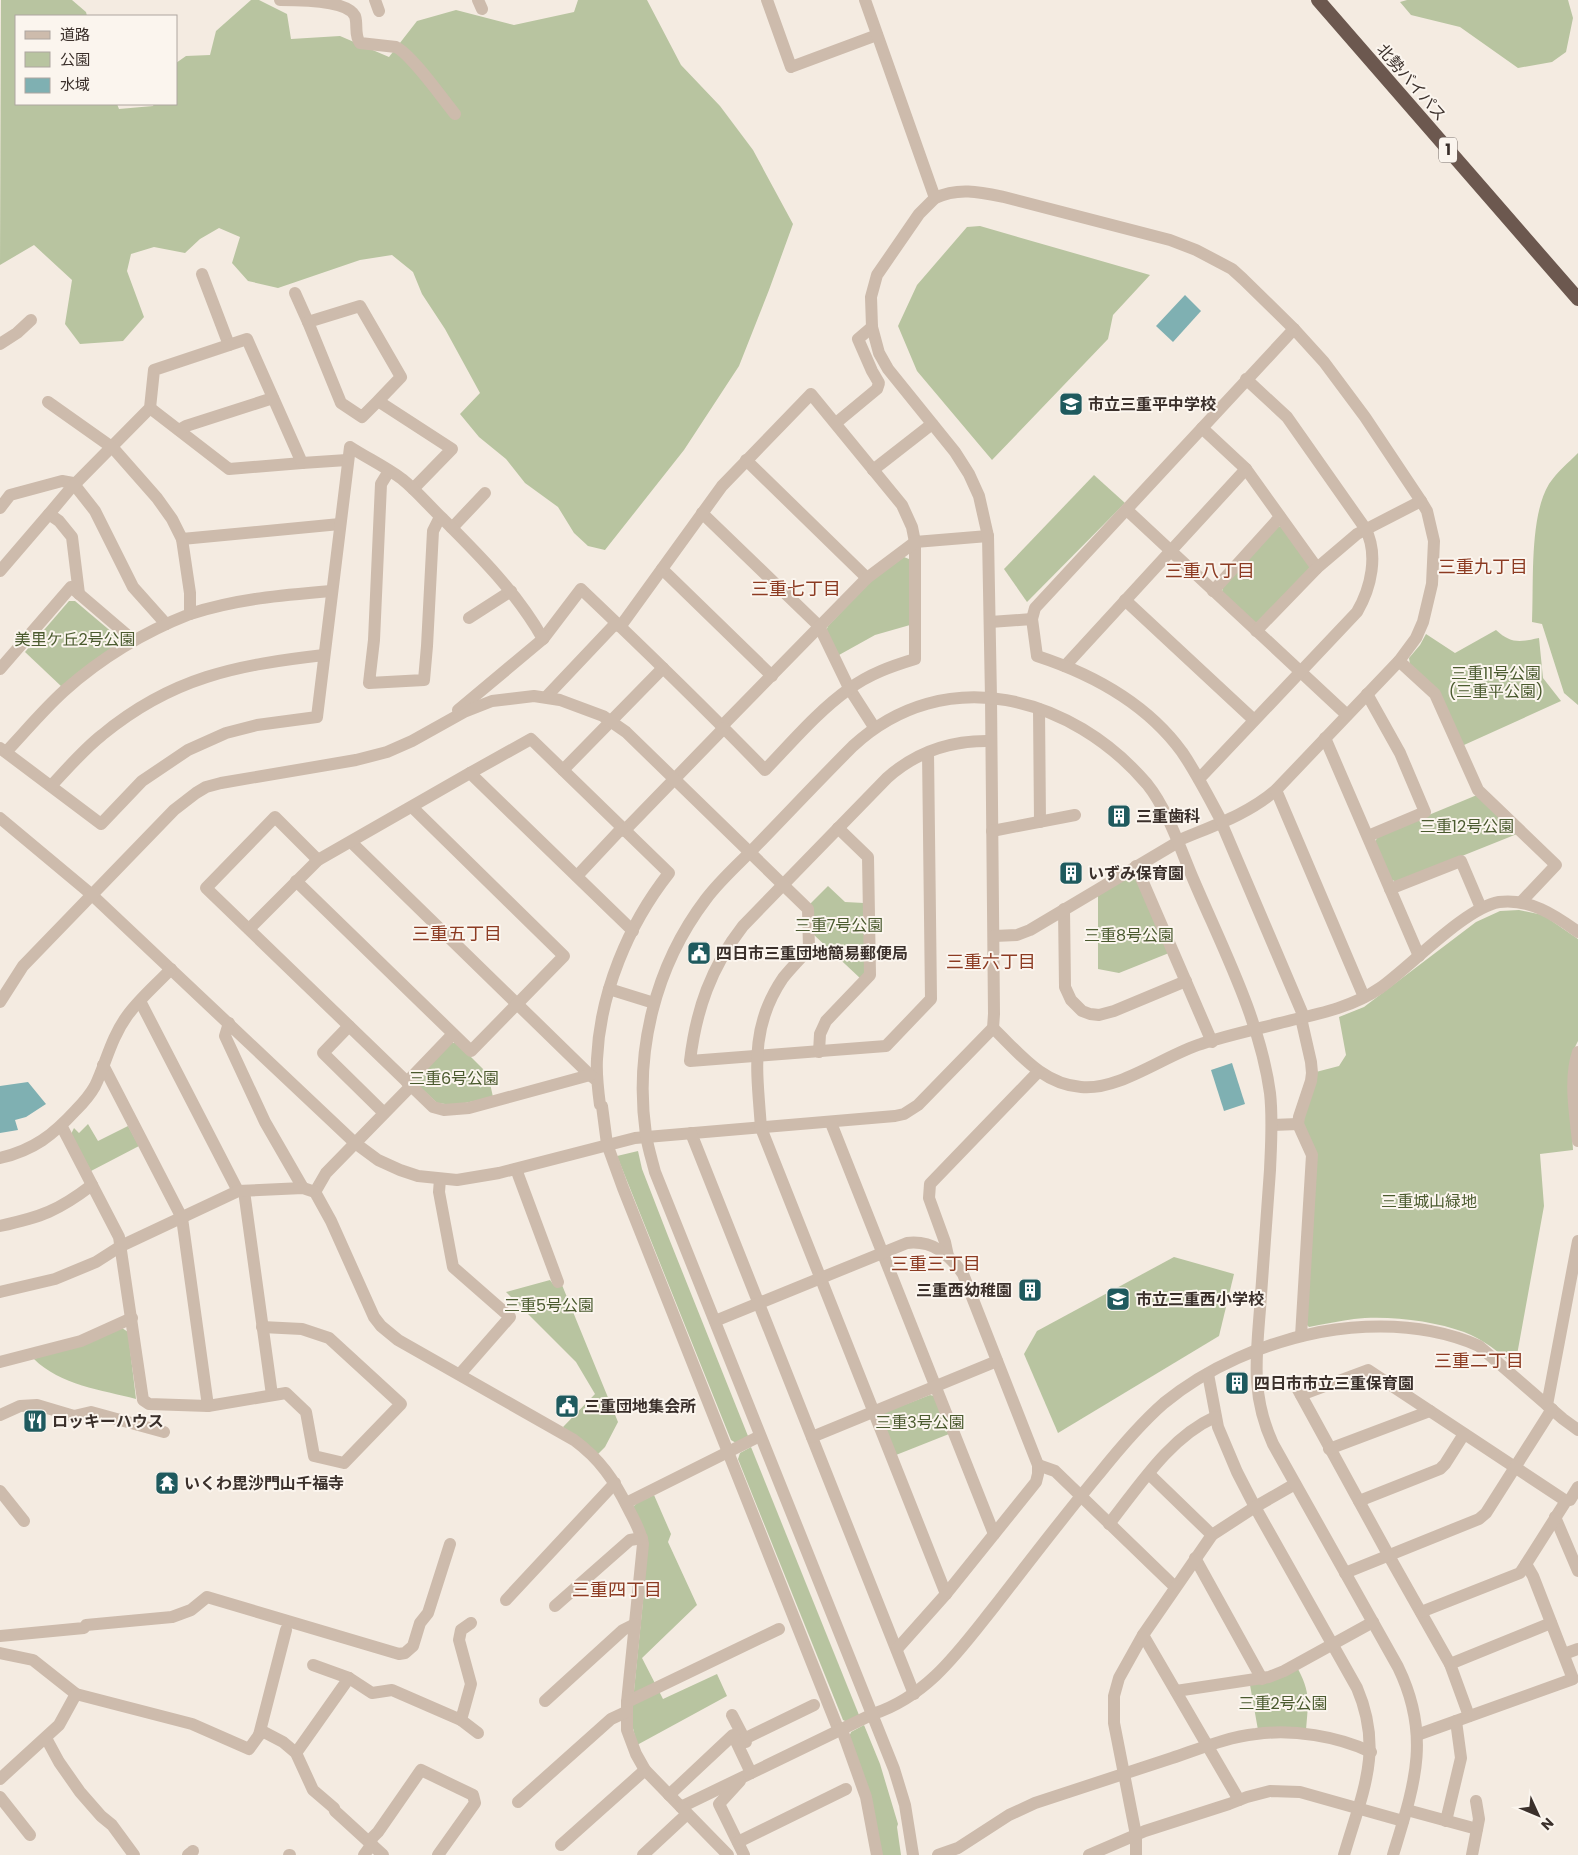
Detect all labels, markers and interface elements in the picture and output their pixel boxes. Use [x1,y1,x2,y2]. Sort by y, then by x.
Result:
legend [15,15,178,105]
text: 道路 [60,24,90,45]
street label: 北勢バイパス [1372,39,1452,126]
text: 公園 [60,49,90,70]
text: 水域 [60,74,90,95]
road number: 1 [1439,138,1457,162]
school or university icon: 市立三重平中学校 [1058,391,1084,417]
place label: 市立三重平中学校 [1088,393,1216,416]
district label: 三重九丁目 [1438,554,1528,579]
district label: 三重八丁目 [1165,558,1255,583]
district label: 三重七丁目 [751,576,841,601]
park label: 美里ケ丘2号公園 [14,628,136,651]
park label: 三重11号公園 (三重平公園) [1449,662,1543,703]
building icon: 三重歯科 [1106,803,1132,829]
place label: 三重歯科 [1136,805,1200,828]
park label: 三重12号公園 [1420,815,1514,838]
building icon: いずみ保育園 [1058,860,1084,886]
place label: いずみ保育園 [1088,862,1184,885]
park label: 三重7号公園 [795,914,883,937]
district label: 三重五丁目 [412,921,502,946]
park label: 三重8号公園 [1084,924,1174,947]
public building icon: 四日市三重団地簡易郵便局 [686,940,712,966]
place label: 四日市三重団地簡易郵便局 [716,942,908,965]
district label: 三重六丁目 [946,949,1036,974]
park label: 三重6号公園 [409,1067,499,1090]
park label: 三重城山緑地 [1381,1190,1477,1213]
district label: 三重三丁目 [891,1251,981,1276]
building icon: 三重西幼稚園 [1017,1277,1043,1303]
place label: 三重西幼稚園 [916,1279,1012,1302]
school or university icon: 市立三重西小学校 [1105,1286,1131,1312]
place label: 市立三重西小学校 [1136,1288,1264,1311]
park label: 三重5号公園 [504,1294,594,1317]
district label: 三重二丁目 [1434,1348,1524,1373]
building icon: 四日市市立三重保育園 [1224,1370,1250,1396]
place label: 四日市市立三重保育園 [1254,1372,1414,1395]
public building icon: 三重団地集会所 [554,1393,580,1419]
place label: 三重団地集会所 [584,1395,696,1418]
restaurant icon: ロッキーハウス [22,1408,48,1434]
place label: ロッキーハウス [52,1410,164,1433]
park label: 三重3号公園 [875,1411,965,1434]
temple icon: いくわ毘沙門山千福寺 [154,1470,180,1496]
place label: いくわ毘沙門山千福寺 [184,1472,344,1495]
district label: 三重四丁目 [572,1577,662,1602]
park label: 三重2号公園 [1238,1692,1328,1715]
north arrow [1513,1790,1563,1840]
text: N [1537,1813,1558,1835]

